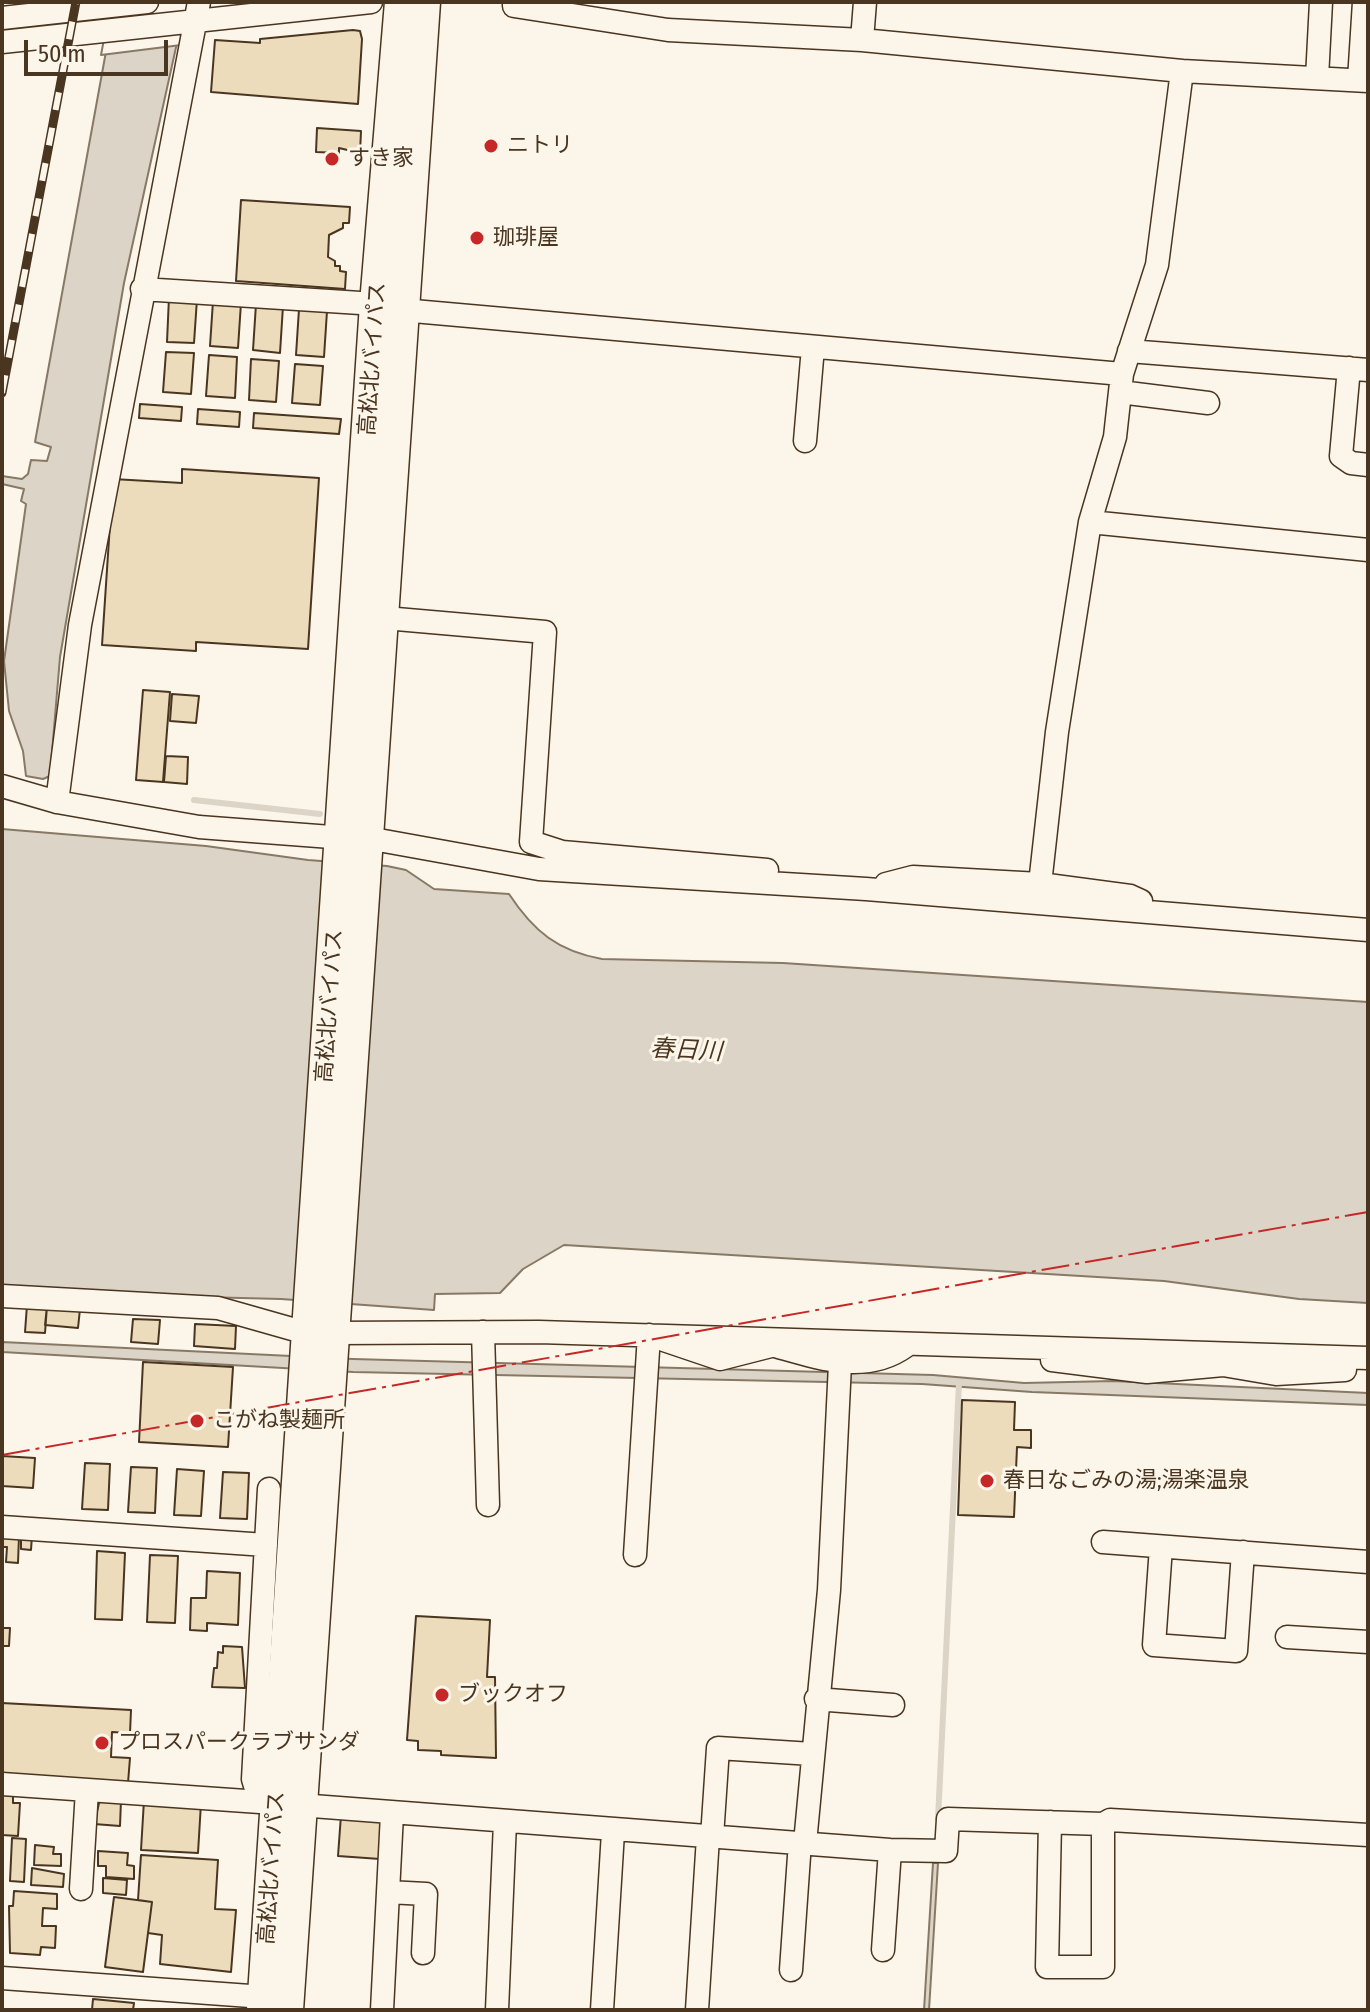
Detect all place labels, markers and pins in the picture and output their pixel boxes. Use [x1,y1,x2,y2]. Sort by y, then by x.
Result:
place label: ニトリ [507,133,573,159]
marker: ニトリ [482,137,500,155]
place label: すき家 [348,146,414,172]
marker: すき家 [323,150,341,168]
place label: 珈琲屋 [493,225,559,251]
marker: 珈琲屋 [468,229,486,247]
place label: こがね製麺所 [213,1408,345,1434]
marker: こがね製麺所 [188,1412,206,1430]
place label: 春日なごみの湯;湯楽温泉 [1003,1468,1250,1494]
marker: 春日なごみの湯;湯楽温泉 [978,1472,996,1490]
place label: ブックオフ [458,1682,568,1708]
marker: ブックオフ [433,1686,451,1704]
place label: プロスパークラブサンダ [118,1730,360,1756]
marker: プロスパークラブサンダ [93,1734,111,1752]

